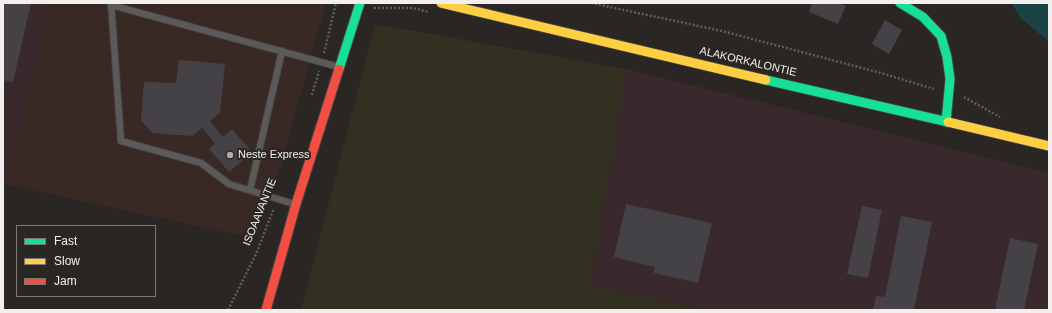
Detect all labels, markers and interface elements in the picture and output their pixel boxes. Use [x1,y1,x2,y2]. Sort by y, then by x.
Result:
street label: ALAKORKALONTIE [698,44,798,80]
place label: Neste Express [238,148,310,162]
marker: Neste Express [225,150,235,160]
street label: ISOAAVANTIE [240,176,280,248]
legend [16,225,156,297]
text: Fast [54,234,77,248]
text: Slow [54,254,80,268]
text: Jam [54,274,77,288]

